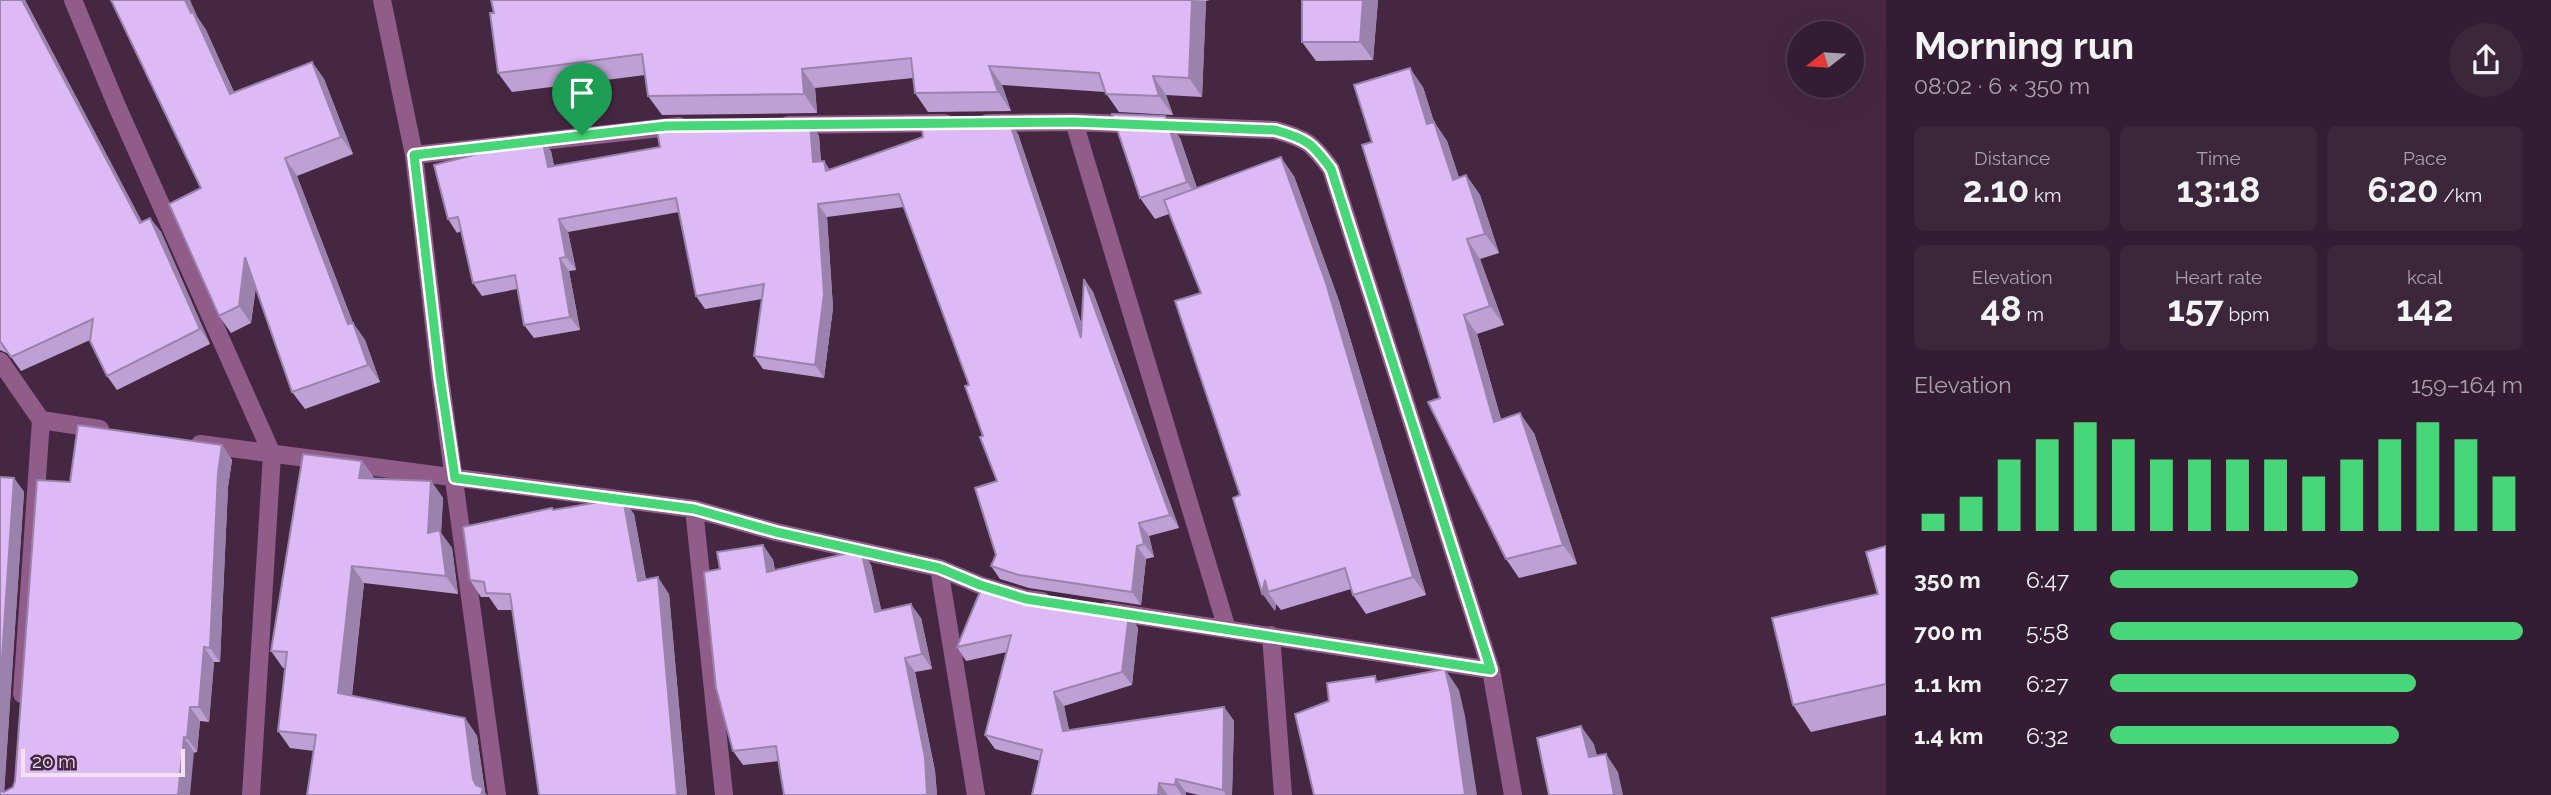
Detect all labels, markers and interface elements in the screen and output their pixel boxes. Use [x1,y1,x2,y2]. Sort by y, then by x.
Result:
north arrow [1787,21,1864,98]
map controls [1787,21,1864,98]
text: Morning run [1914,23,2134,68]
button: share [2449,23,2523,97]
pin [552,63,612,135]
text: 08:02 · 6 × 350 m [1914,72,2090,99]
icon: arrive [563,74,601,112]
text: Distance [1974,147,2050,169]
text: Time [2196,147,2241,169]
text: Pace [2403,147,2447,169]
text: 2.10 [1963,169,2029,210]
text: 13:18 [2177,169,2260,210]
text: 6:20 [2367,169,2438,210]
text: km [2029,184,2062,206]
text: /km [2438,184,2482,206]
text: Elevation [1972,266,2053,288]
text: Heart rate [2175,266,2262,288]
text: kcal [2407,266,2443,288]
text: 48 [1980,288,2022,329]
text: 157 [2167,288,2224,329]
text: 142 [2396,288,2453,329]
text: m [2022,303,2044,325]
text: bpm [2224,303,2270,325]
text: Elevation [1914,371,2012,398]
text: 159–164 m [2411,371,2523,398]
text: 350 m [1914,566,1981,593]
text: 6:47 [2026,566,2069,593]
text: 700 m [1914,618,1982,645]
text: 5:58 [2026,618,2069,645]
text: 1.1 km [1914,670,1982,697]
text: 6:27 [2026,670,2068,697]
text: 1.4 km [1914,722,1983,749]
text: 6:32 [2026,722,2068,749]
scale bar [21,746,186,778]
text: 20 m [32,750,76,772]

